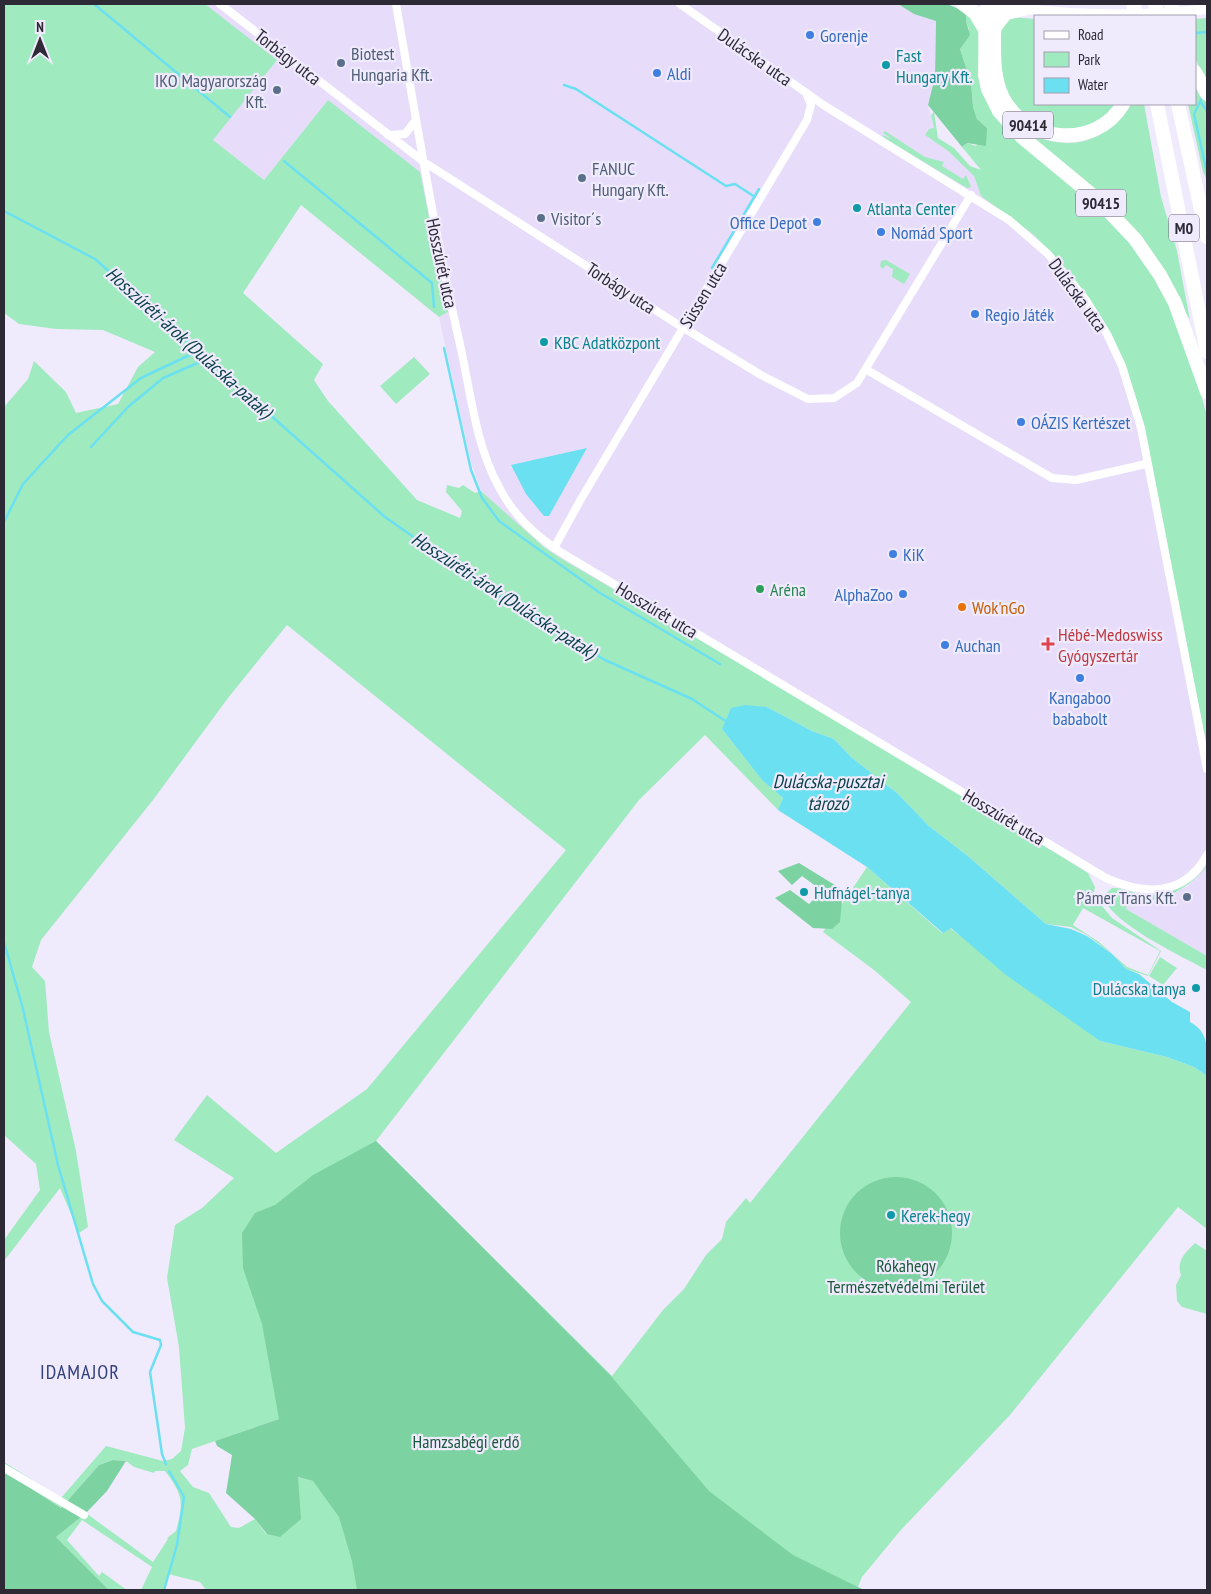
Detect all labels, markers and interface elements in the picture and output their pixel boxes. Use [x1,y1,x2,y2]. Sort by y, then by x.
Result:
north arrow [15,15,65,65]
legend [1034,15,1196,105]
text: N [36,18,44,36]
street label: Dulácska utca [713,23,797,91]
street label: Torbágy utca [250,24,326,90]
place label: Gorenje [820,24,868,47]
text: Road [1078,25,1104,44]
marker: Gorenje [804,29,816,41]
place label: Biotest Hungaria Kft. [351,42,433,86]
place label: Fast Hungary Kft. [896,44,973,88]
text: Park [1078,50,1100,69]
marker: Biotest Hungaria Kft. [335,57,347,69]
marker: Fast Hungary Kft. [880,59,892,71]
place label: Aldi [667,62,691,85]
marker: Aldi [651,67,663,79]
place label: IKO Magyarország Kft. [155,69,267,113]
text: Water [1078,75,1109,94]
marker: IKO Magyarország Kft. [271,84,283,96]
road number: 90414 [1003,112,1053,138]
place label: FANUC Hungary Kft. [592,157,669,201]
marker: FANUC Hungary Kft. [576,172,588,184]
road number: 90415 [1076,190,1126,217]
place label: Atlanta Center [867,197,956,220]
marker: Atlanta Center [851,202,863,214]
place label: Visitor´s [550,207,601,230]
place label: Office Depot [730,211,807,234]
marker: Visitor´s [535,212,547,224]
road number: M0 [1169,214,1199,242]
street label: Hosszúrét utca [421,216,463,310]
marker: Office Depot [811,216,823,228]
place label: Nomád Sport [891,221,973,244]
marker: Nomád Sport [875,226,887,238]
street label: Dulácska utca [1044,254,1112,336]
street label: Torbágy utca [582,257,660,319]
street label: Süssen utca [674,258,732,332]
water label: Hosszúréti-árok (Dulácska-patak) [101,261,279,425]
place label: Regio Játék [985,303,1054,326]
marker: Regio Játék [969,308,981,320]
place label: KBC Adatközpont [554,331,660,354]
marker: KBC Adatközpont [538,336,550,348]
place label: OÁZIS Kertészet [1031,411,1130,434]
marker: OÁZIS Kertészet [1015,416,1027,428]
water label: Hosszúréti-árok (Dulácska-patak) [407,526,603,665]
place label: KiK [903,543,925,566]
marker: KiK [887,548,899,560]
street label: Hosszúrét utca [612,577,702,643]
place label: Aréna [770,578,806,601]
marker: Aréna [754,583,766,595]
place label: AlphaZoo [835,583,893,606]
marker: AlphaZoo [897,588,909,600]
place label: Wok'nGo [972,596,1025,619]
marker: Wok'nGo [956,601,968,613]
place label: Hébé-Medoswiss Gyógyszertár [1058,623,1163,667]
place label: Auchan [955,634,1001,657]
marker: Hébé-Medoswiss Gyógyszertár [1042,638,1054,650]
marker: Auchan [939,639,951,651]
marker: Kangaboo bababolt [1074,672,1086,684]
place label: Kangaboo bababolt [1049,686,1111,730]
water label: Dulácska-pusztai tározó [773,769,886,815]
street label: Hosszúrét utca [959,784,1049,850]
place label: Hufnágel-tanya [814,881,910,904]
marker: Hufnágel-tanya [798,886,810,898]
place label: Pámer Trans Kft. [1076,886,1177,909]
marker: Pámer Trans Kft. [1181,891,1193,903]
place label: Dulácska tanya [1093,977,1186,1000]
marker: Dulácska tanya [1190,982,1202,994]
place label: Kerek-hegy [901,1204,971,1227]
marker: Kerek-hegy [885,1209,897,1221]
park label: Rókahegy Természetvédelmi Terület [827,1254,985,1298]
district label: IDAMAJOR [40,1359,120,1385]
park label: Hamzsabégi erdő [413,1430,520,1453]

